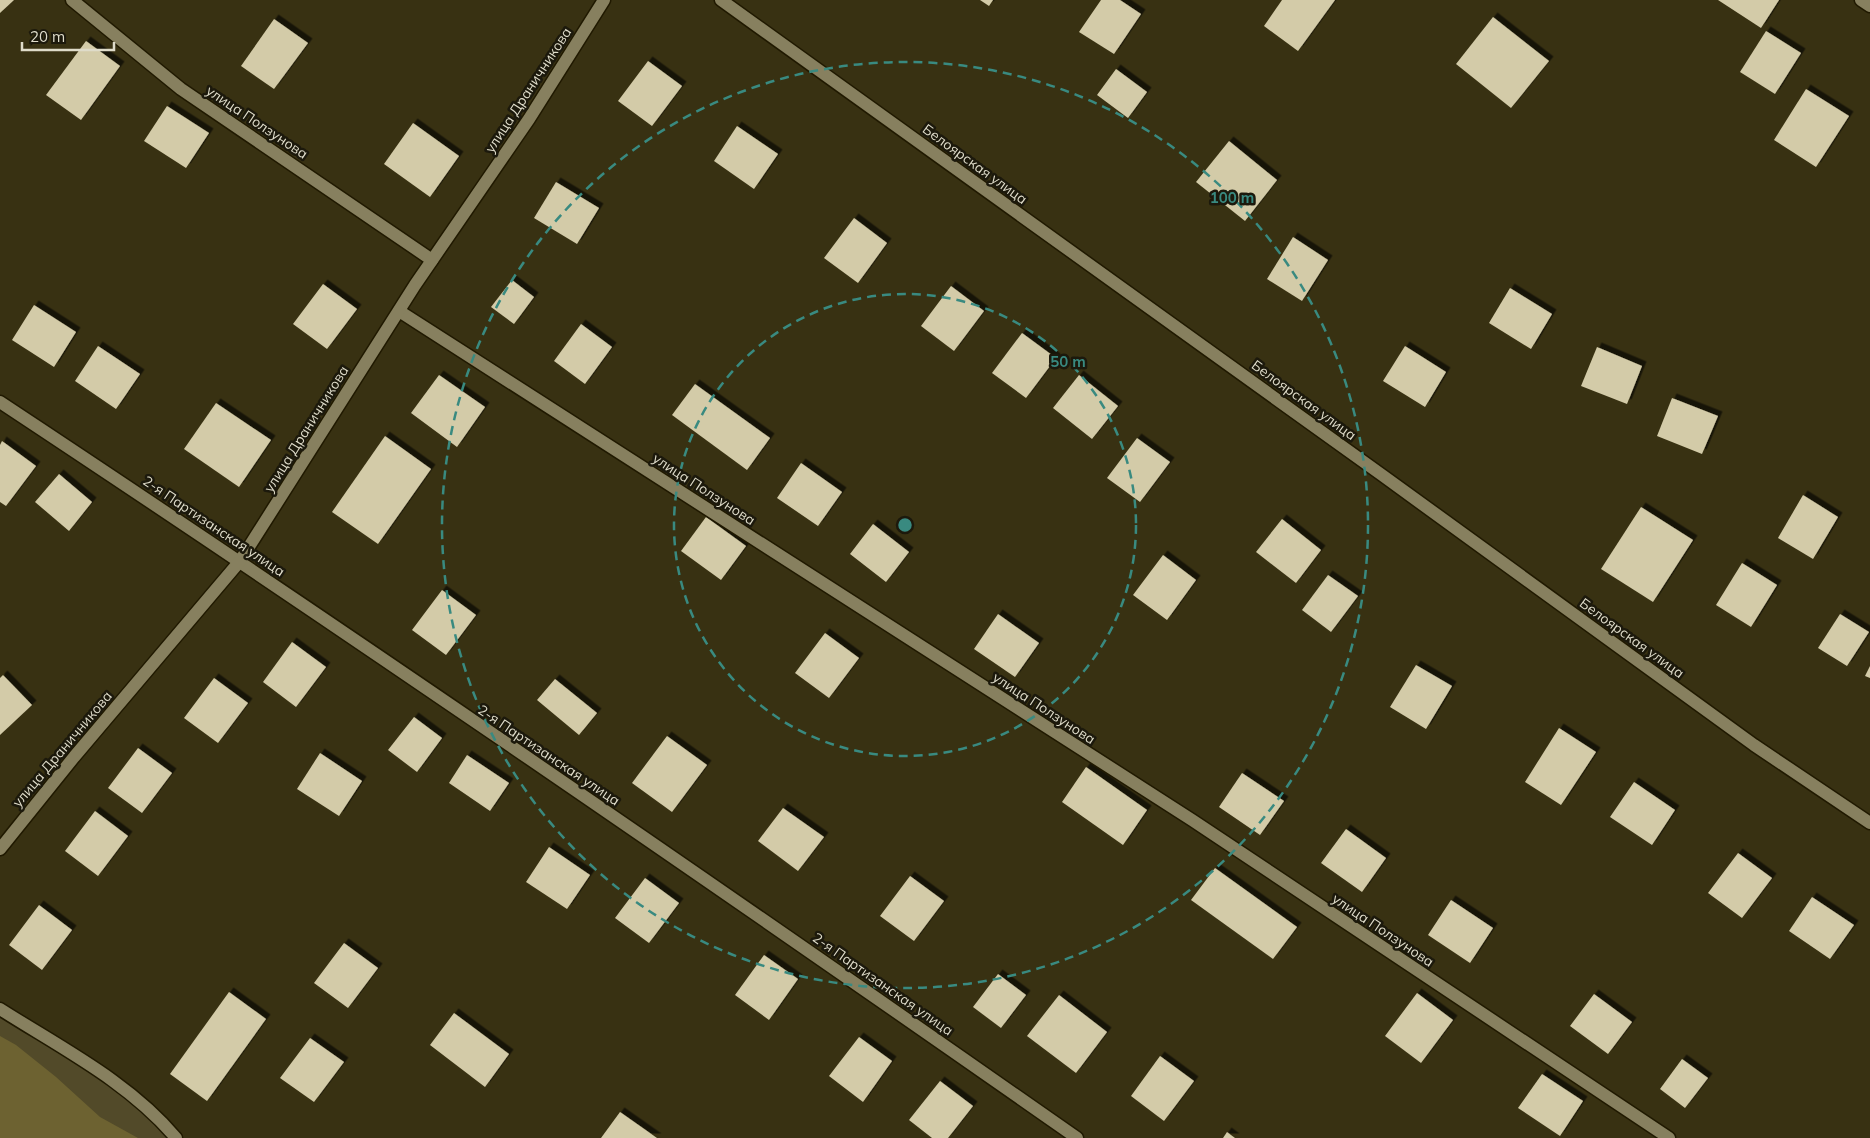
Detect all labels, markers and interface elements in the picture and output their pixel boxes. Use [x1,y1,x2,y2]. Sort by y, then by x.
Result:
scale bar [22,20,115,52]
street label: улица Драничникова [481,24,575,156]
text: 20 m [30,27,65,46]
street label: улица Ползунова [203,81,311,163]
street label: Белоярская улица [919,120,1031,208]
text: 100 m [1210,188,1254,207]
text: 50 m [1050,352,1086,371]
street label: Белоярская улица [1248,356,1360,444]
street label: улица Драничникова [260,362,352,496]
street label: улица Ползунова [649,449,759,529]
street label: 2-я Партизанская улица [140,472,288,580]
centre of rings [896,516,914,534]
street label: Белоярская улица [1576,594,1688,682]
street label: улица Ползунова [989,668,1099,748]
street label: улица Драничникова [8,687,116,811]
street label: 2-я Партизанская улица [475,701,623,809]
street label: улица Ползунова [1329,889,1437,971]
street label: 2-я Партизанская улица [809,929,957,1039]

